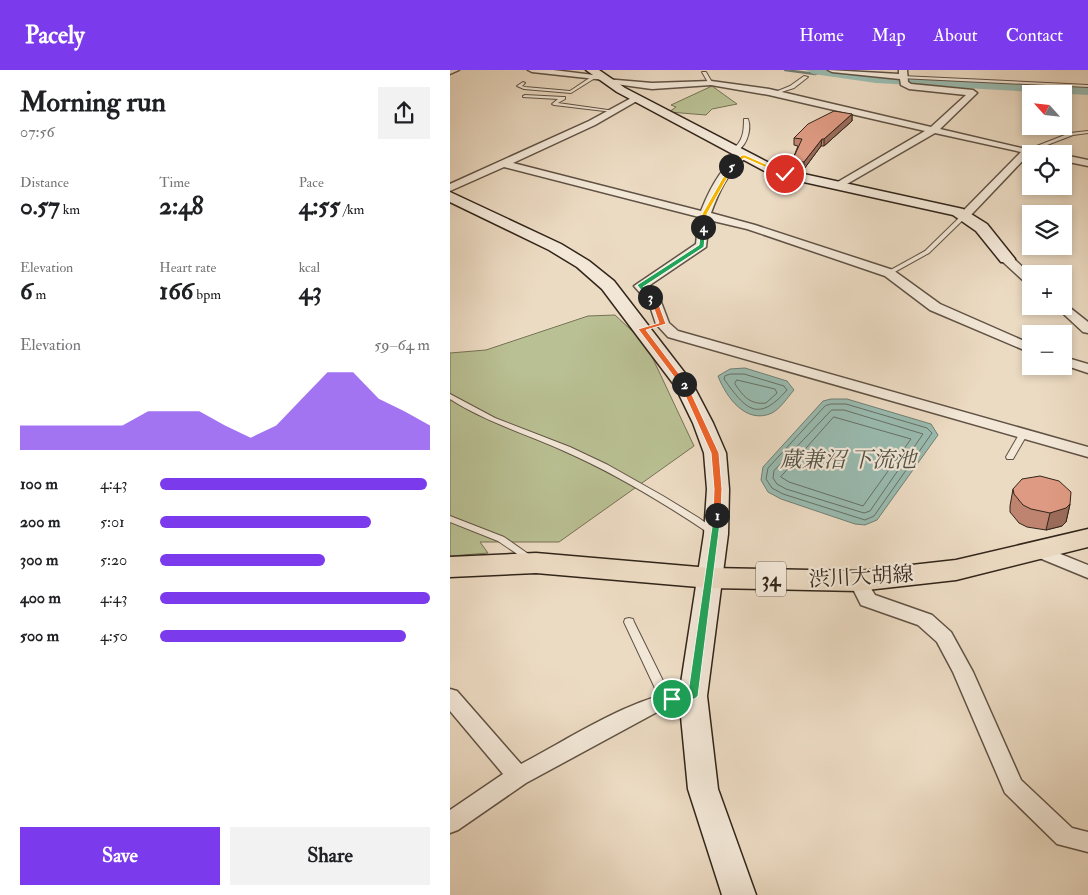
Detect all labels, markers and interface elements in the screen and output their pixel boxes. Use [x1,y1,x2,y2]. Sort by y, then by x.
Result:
text: Pacely [25,20,85,51]
text: Home [799,24,844,47]
text: Map [872,24,906,47]
text: About [934,24,978,47]
text: Contact [1006,24,1063,47]
text: Morning run [20,85,166,120]
north arrow [1022,85,1072,135]
map controls [1022,85,1072,375]
button: share [378,87,430,139]
text: 07:56 [20,122,55,142]
button: locate [1022,145,1072,195]
pin [764,153,806,195]
pin: 5 [718,154,744,178]
text: 5 [728,158,735,175]
icon: check [771,160,799,188]
text: Distance [20,174,69,191]
text: Time [159,174,190,191]
text: Pace [299,174,324,191]
text: 0.57 [20,191,60,222]
text: 2:48 [159,191,203,222]
text: 4:55 [299,191,340,222]
text: km [60,201,80,218]
text: /km [340,201,364,218]
button: layers [1022,205,1072,255]
pin: 4 [690,214,716,240]
text: 4 [700,219,707,236]
text: Elevation [20,259,73,276]
text: Heart rate [159,259,216,276]
text: kcal [299,259,320,276]
button: + [1022,265,1072,315]
text: 6 [20,276,33,307]
text: 166 [159,276,193,307]
text: 43 [299,276,322,307]
pin: 3 [638,284,662,310]
text: m [33,286,46,303]
text: bpm [193,286,221,303]
text: 3 [648,289,653,306]
button: − [1022,325,1072,375]
text: Elevation [20,335,81,355]
text: 59–64 m [374,335,430,355]
pin: 2 [672,372,696,396]
text: 2 [681,376,688,393]
water label: 蔵兼沼 下流池 [780,446,919,474]
text: 100 m [20,474,58,494]
text: 4:43 [100,474,127,494]
pin: 1 [704,502,730,528]
text: 1 [715,507,720,524]
text: 200 m [20,512,60,532]
text: 5:01 [100,512,125,532]
text: 300 m [20,550,58,570]
text: 5:20 [100,550,127,570]
street label: 渋川大胡線 [808,561,914,593]
road number: 34 [756,562,786,596]
text: 400 m [20,588,61,608]
text: 4:43 [100,588,127,608]
text: 500 m [20,626,59,646]
text: 4:50 [100,626,128,646]
pin [651,678,693,720]
icon: arrive [658,685,686,713]
button: Save [20,827,220,885]
button: Share [230,827,430,885]

